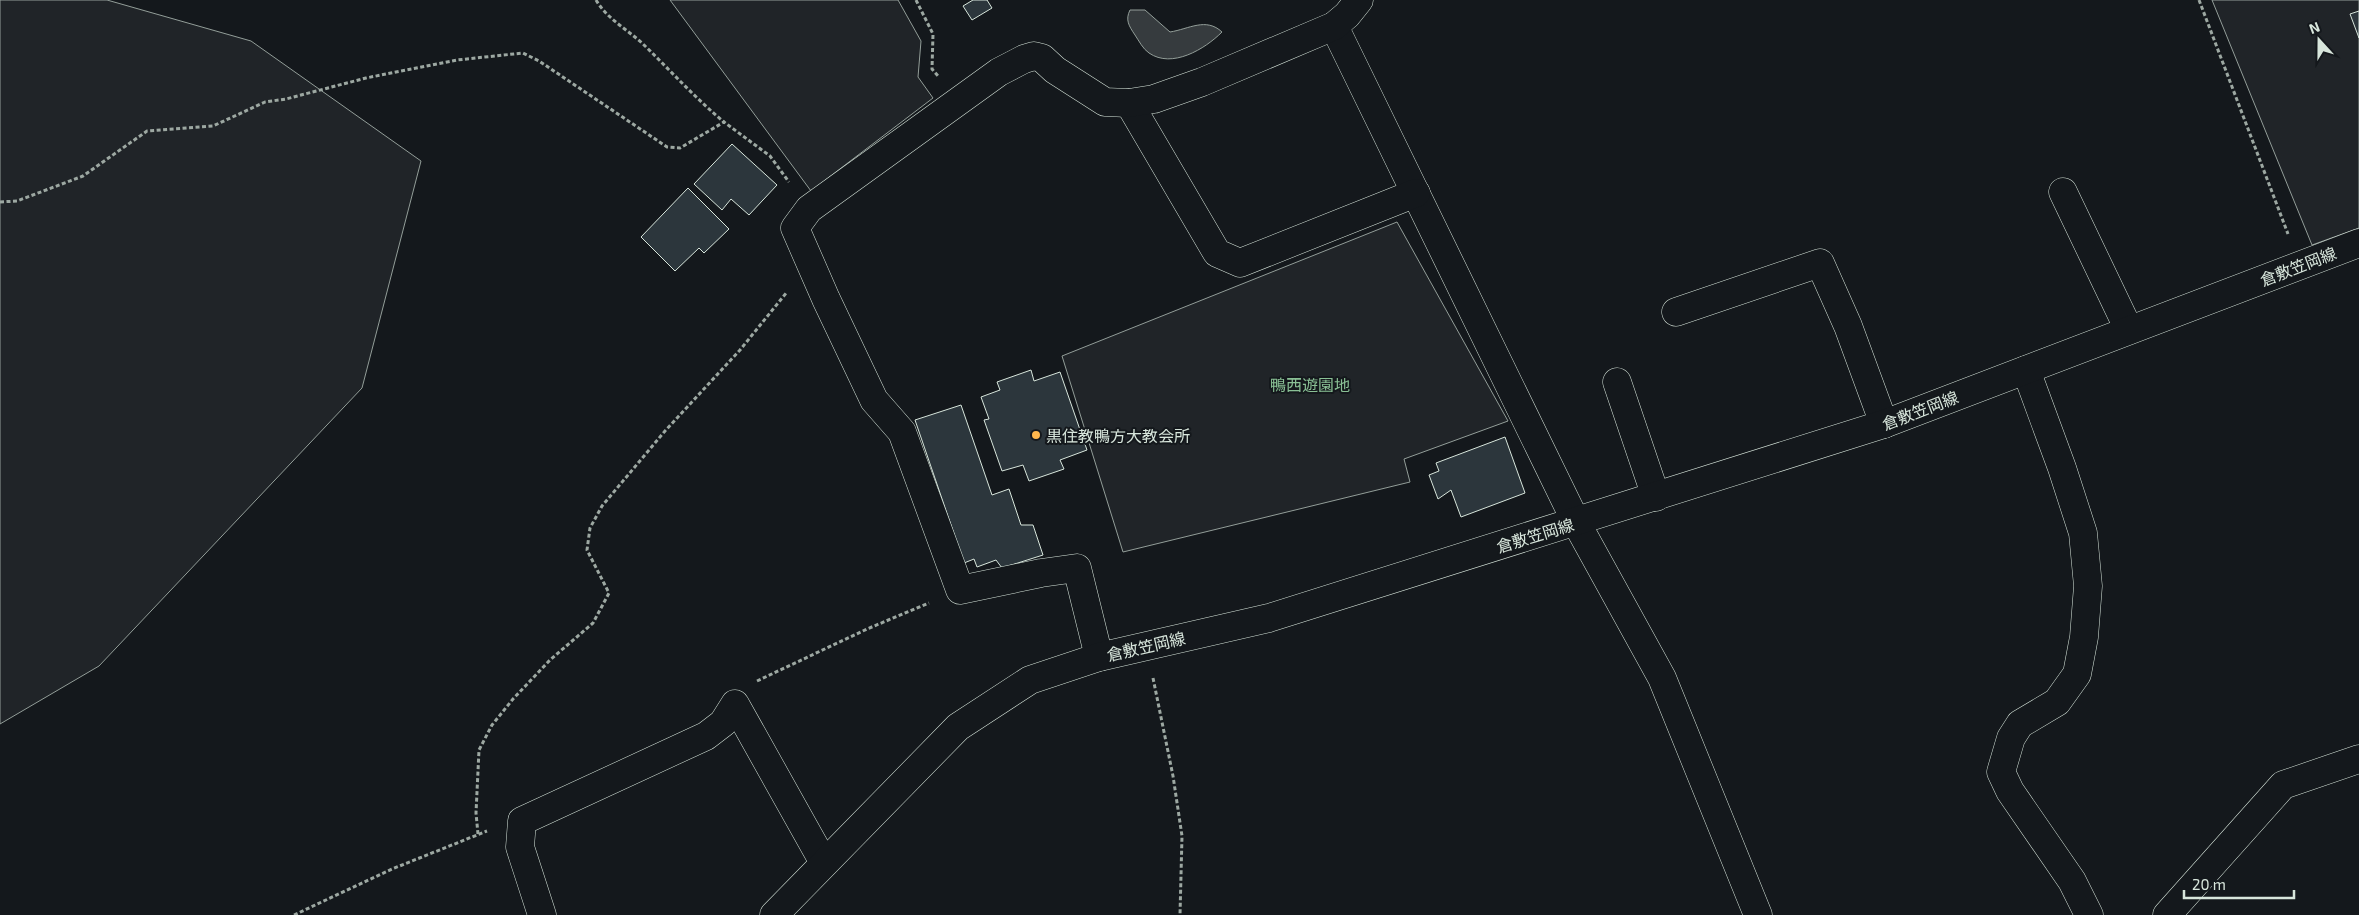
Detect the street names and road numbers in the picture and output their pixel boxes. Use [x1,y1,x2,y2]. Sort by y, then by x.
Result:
street label: 倉敷笠岡線 [2257,243,2339,289]
street label: 倉敷笠岡線 [1879,387,1961,433]
street label: 倉敷笠岡線 [1494,514,1576,556]
street label: 倉敷笠岡線 [1105,628,1187,664]

